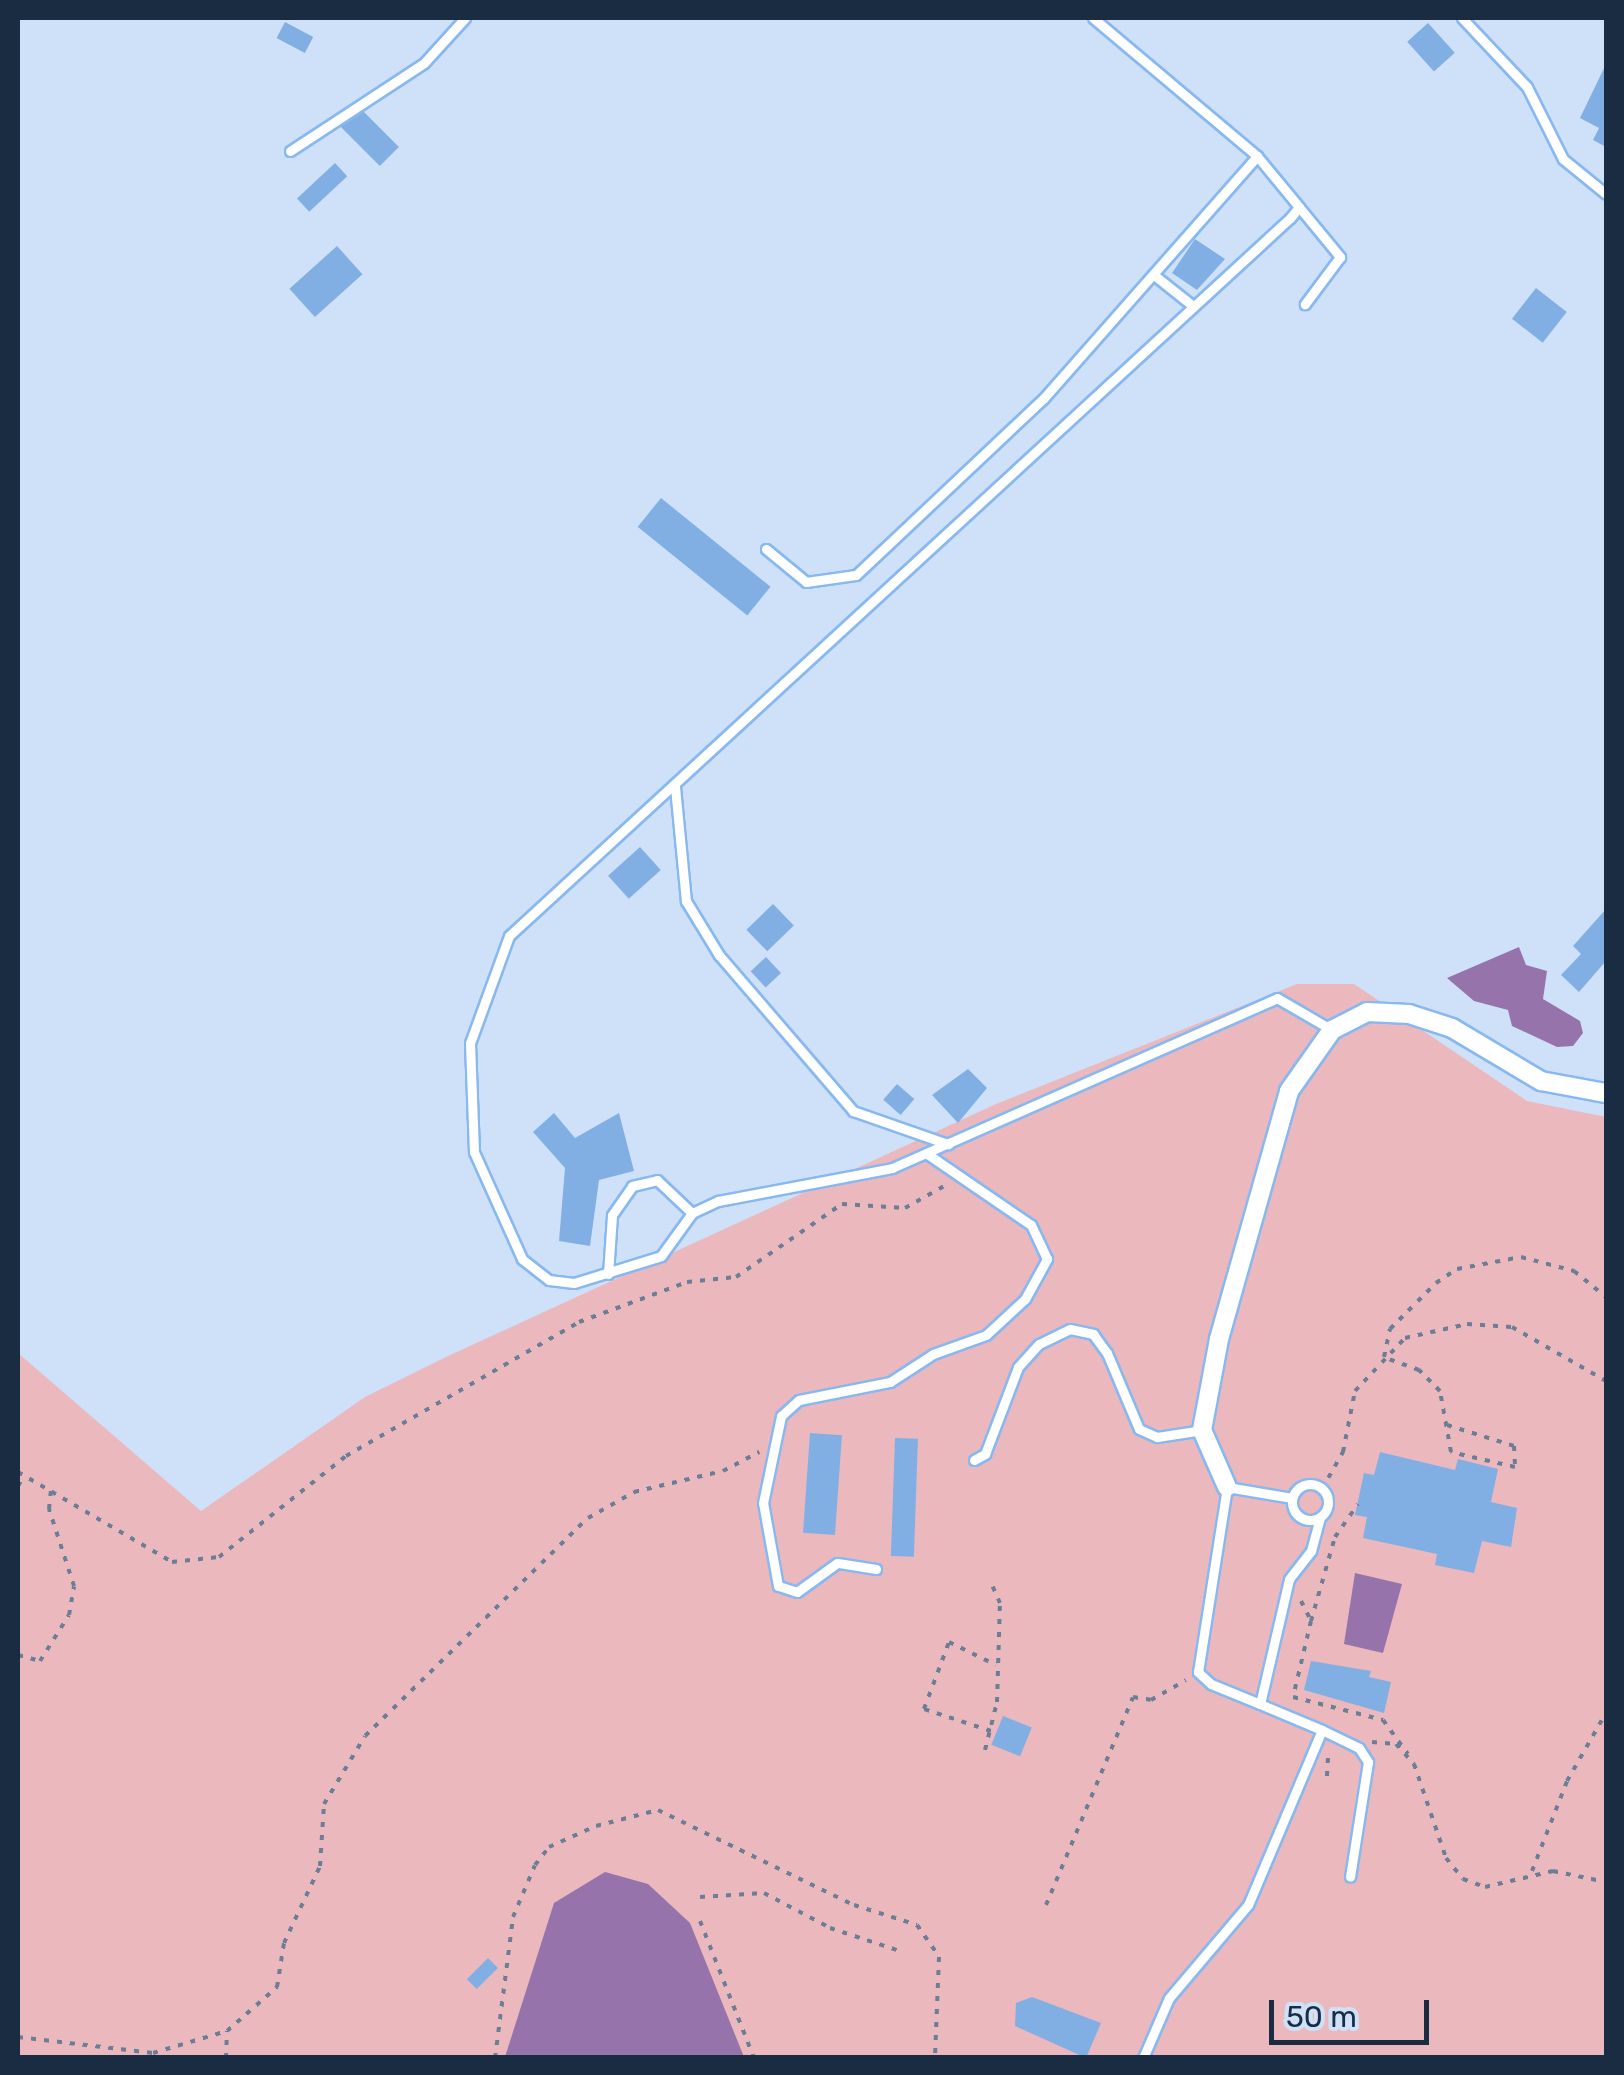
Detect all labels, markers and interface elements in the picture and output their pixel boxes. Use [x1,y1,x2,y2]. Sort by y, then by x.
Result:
scale bar [1274,1980,1434,2042]
text: 50 m [1286,1999,1357,2035]

